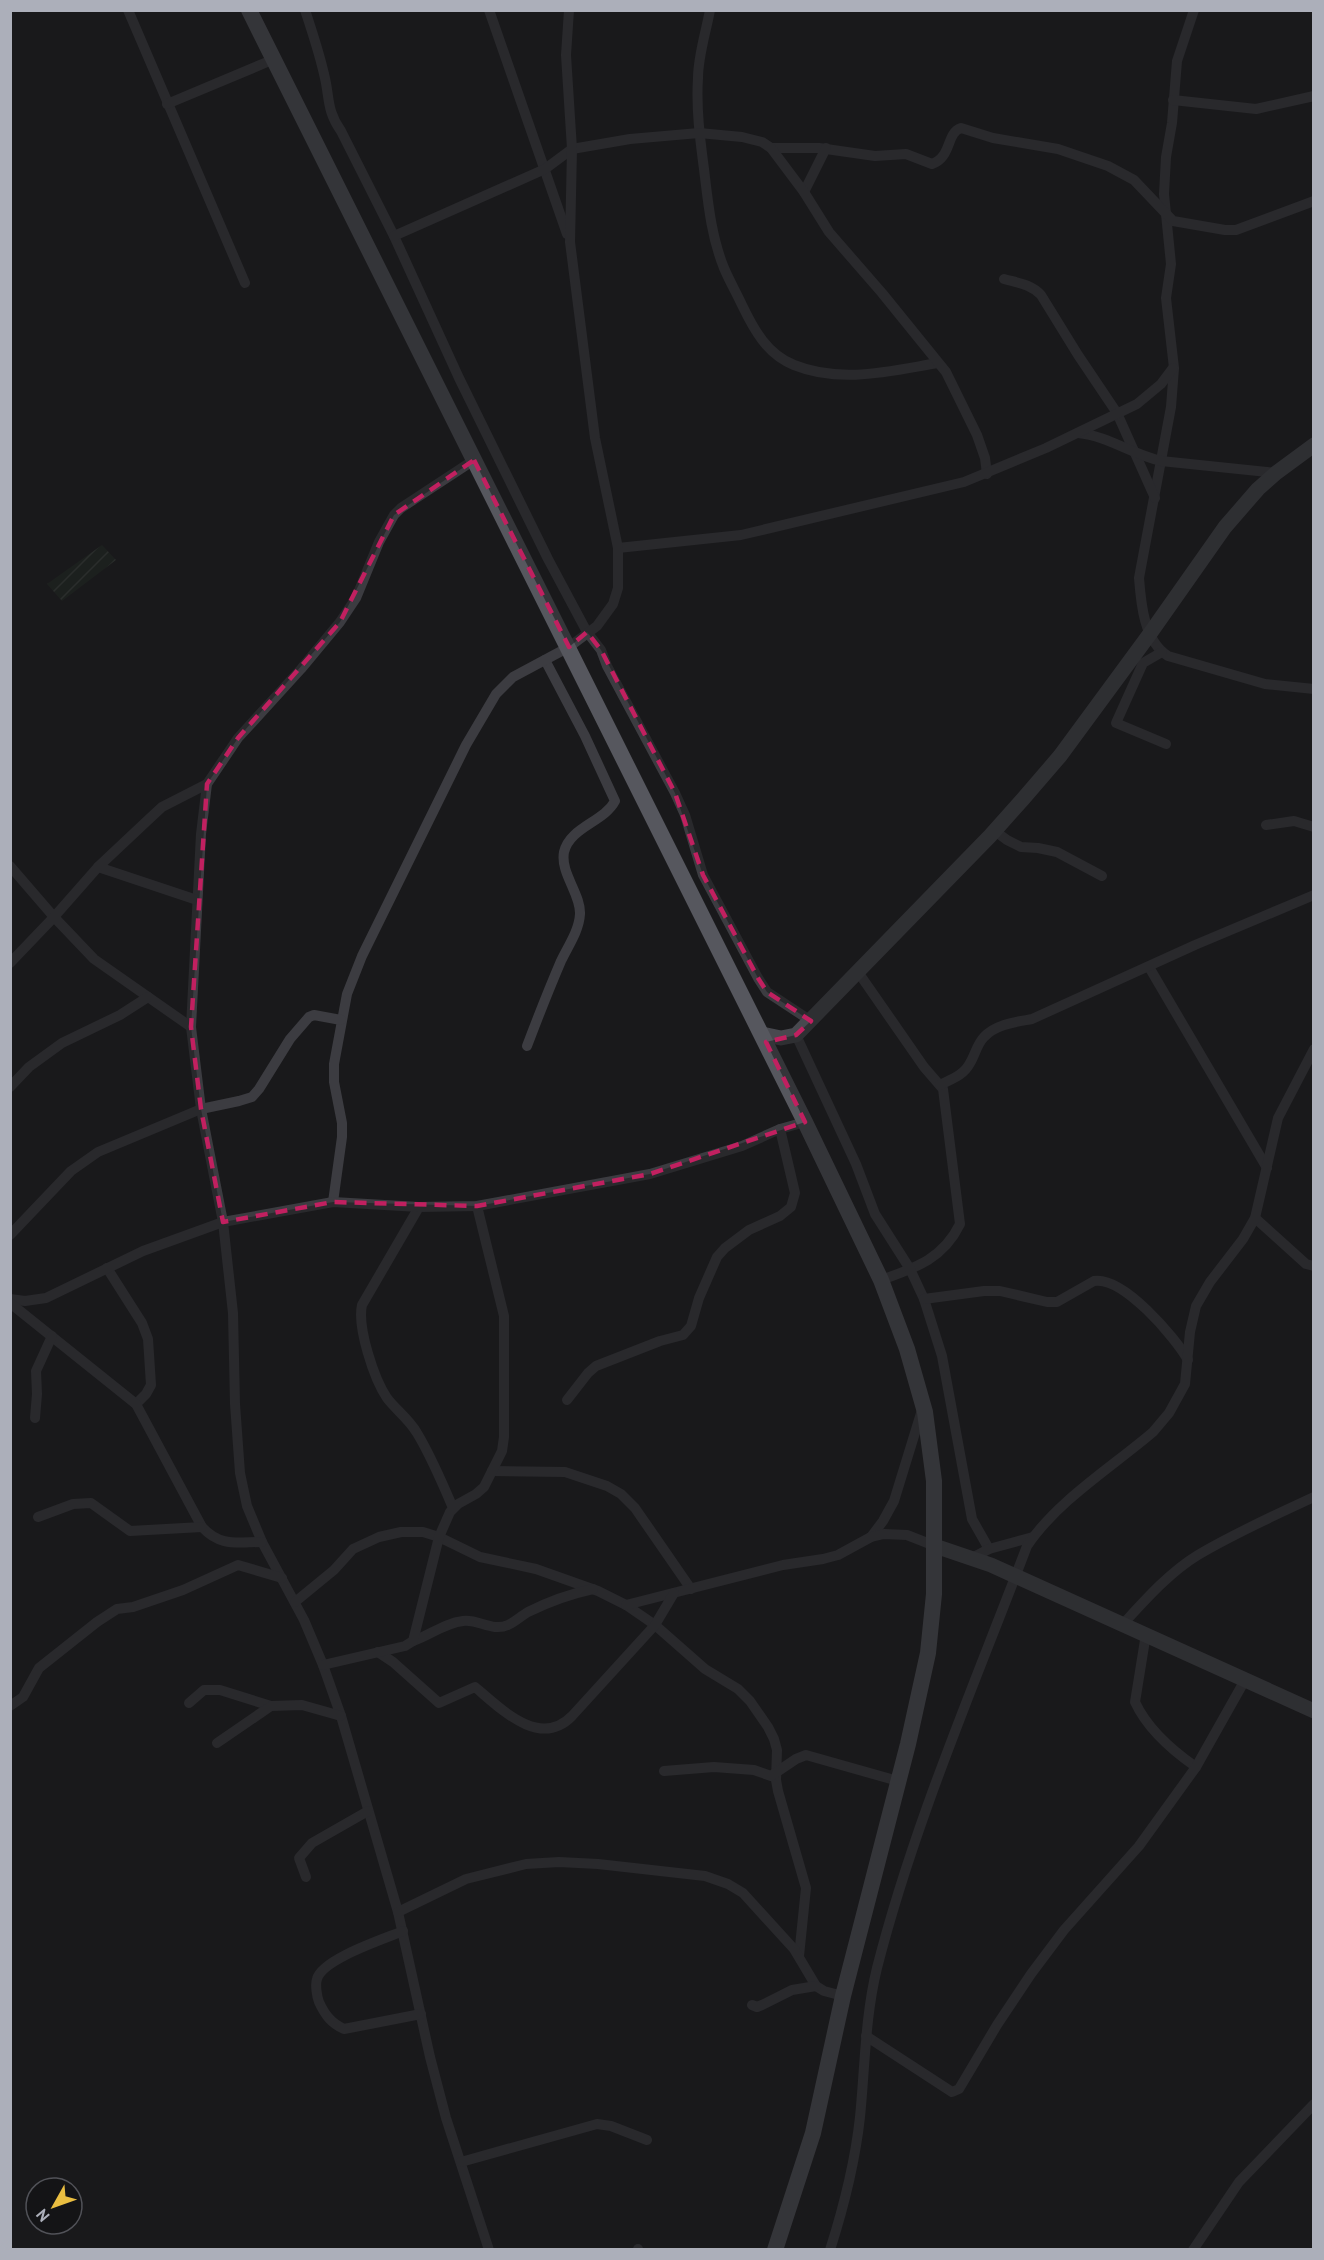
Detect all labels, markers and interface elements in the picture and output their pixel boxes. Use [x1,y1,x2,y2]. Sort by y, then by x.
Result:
north arrow [24,2176,84,2236]
text: N [31,2205,54,2226]

